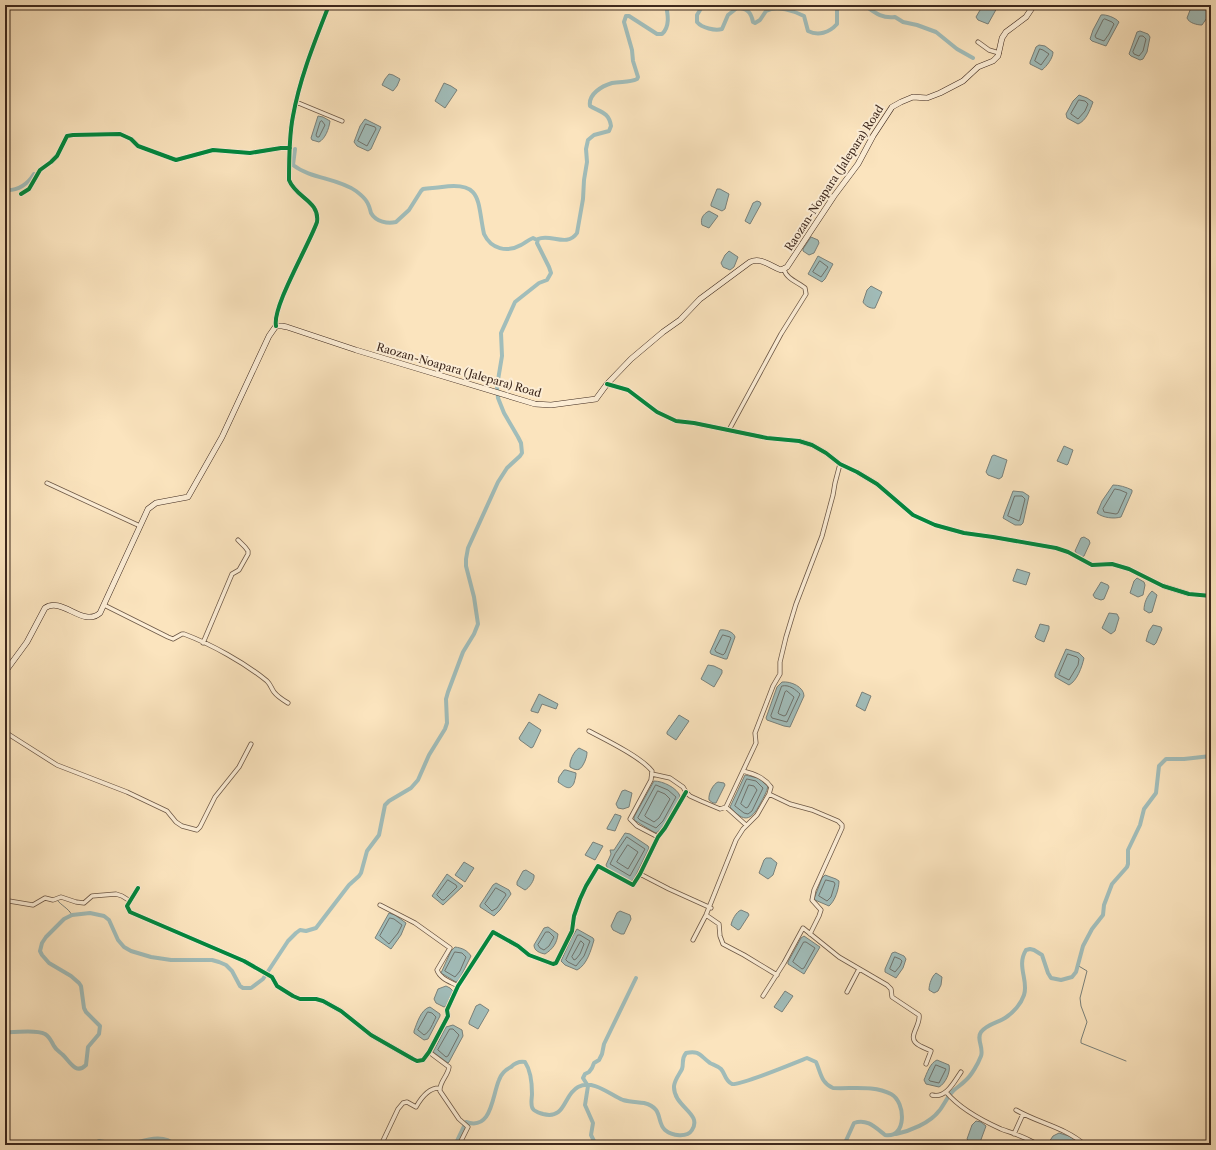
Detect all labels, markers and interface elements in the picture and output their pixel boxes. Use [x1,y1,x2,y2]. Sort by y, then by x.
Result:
street label: Raozan-Noapara (Jalepara) Road [782,102,887,254]
street label: Raozan-Noapara (Jalepara) Road [375,340,543,400]

